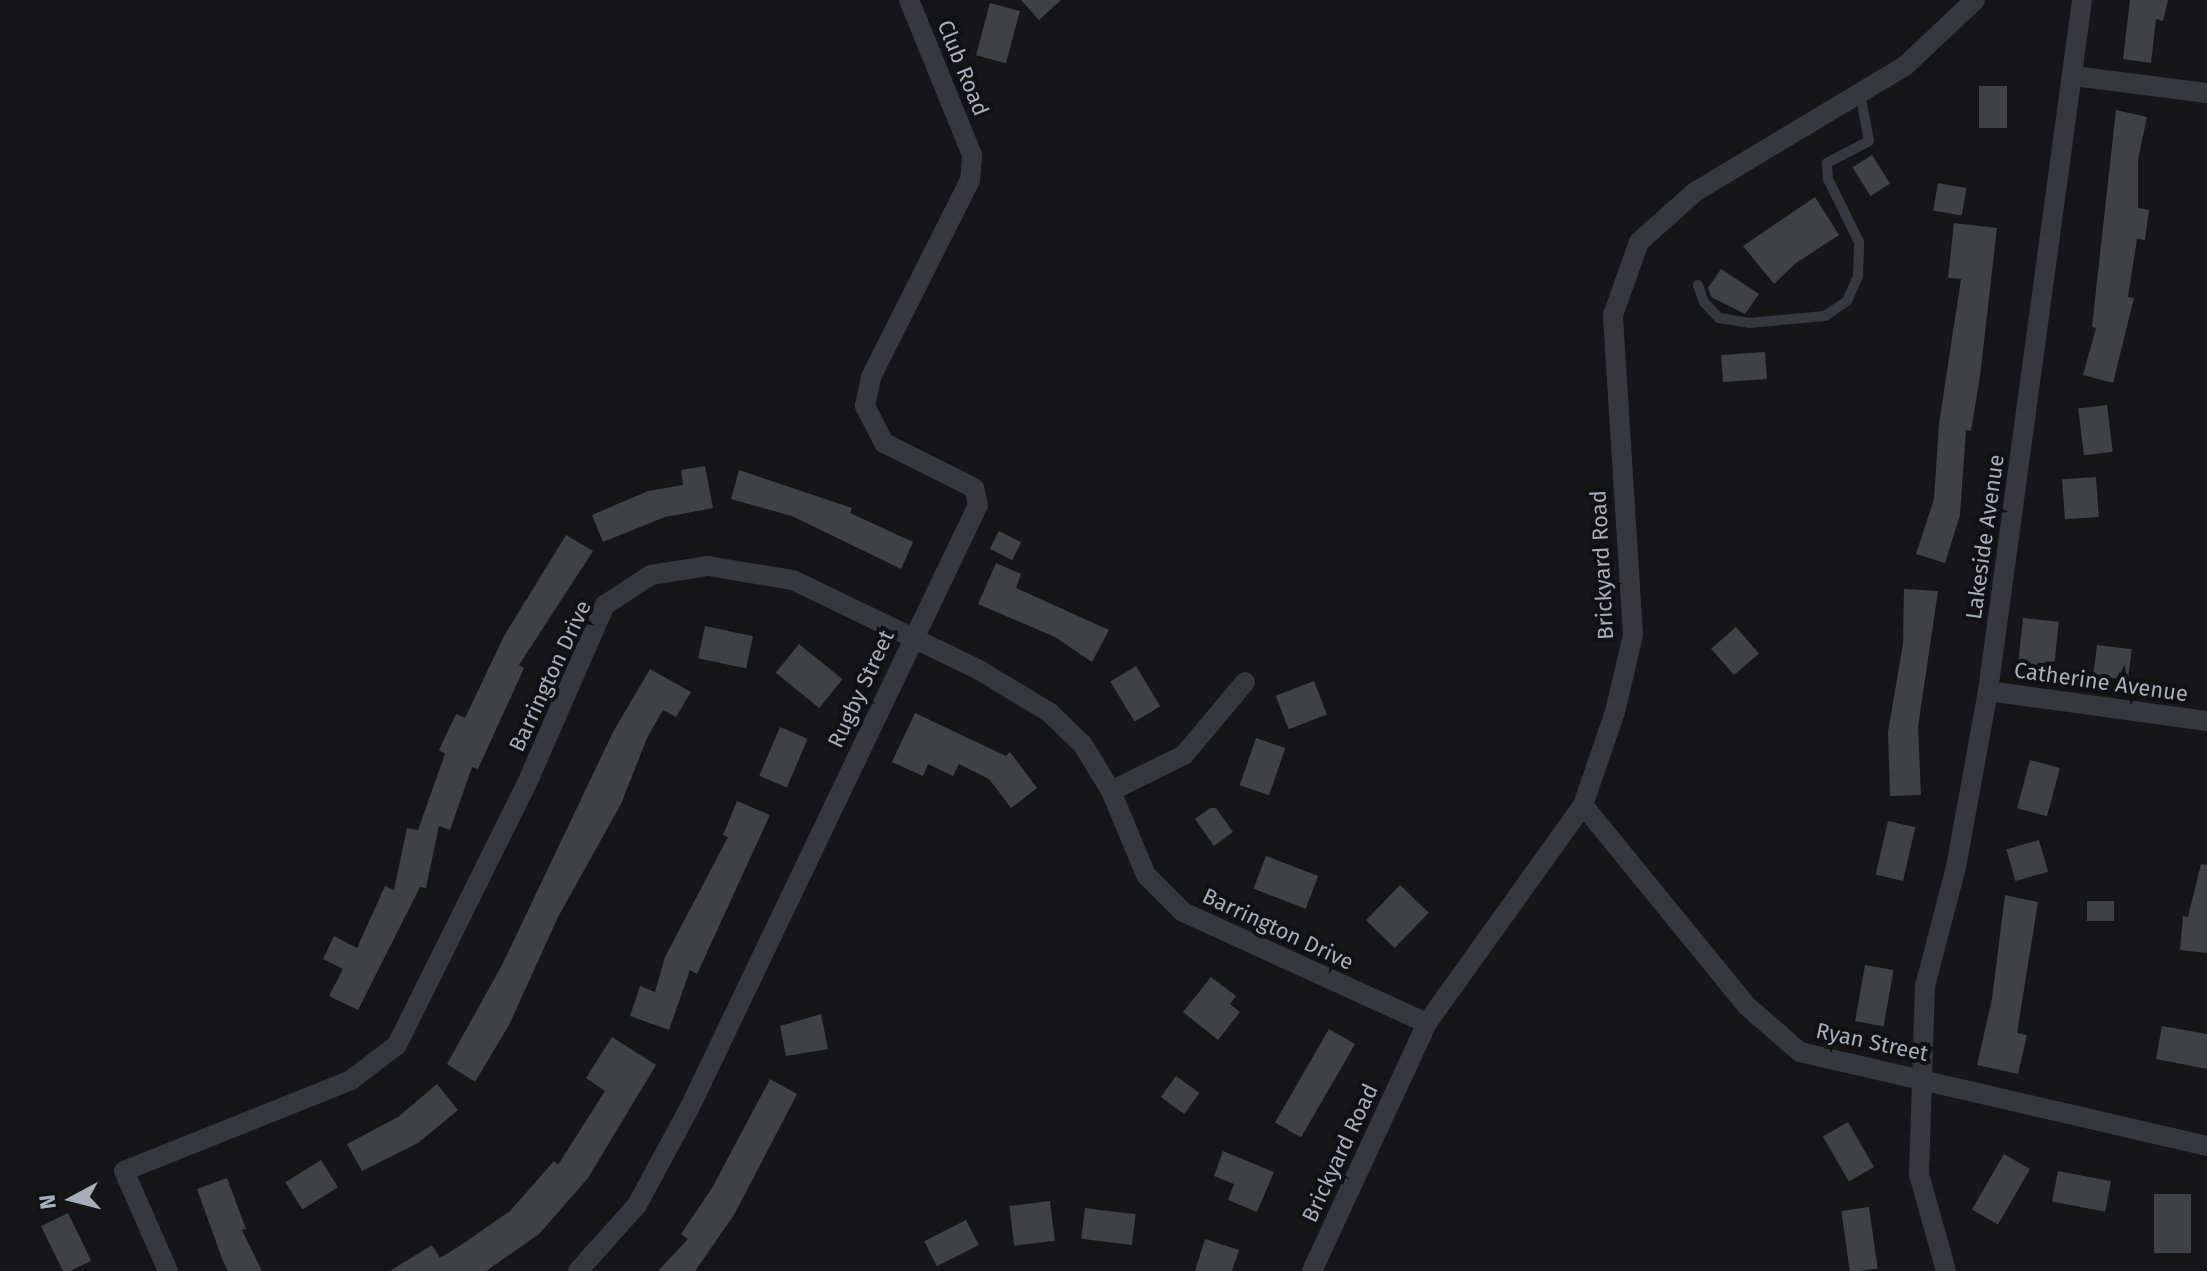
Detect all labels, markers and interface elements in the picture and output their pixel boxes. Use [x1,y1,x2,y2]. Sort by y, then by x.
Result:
street label: Club Road [932,16,994,120]
street label: Lakeside Avenue [1960,453,2010,621]
street label: Brickyard Road [1585,489,1619,641]
street label: Barrington Drive [503,596,597,756]
street label: Rugby Street [822,626,900,752]
street label: Catherine Avenue [2012,657,2190,707]
street label: Barrington Drive [1198,882,1358,976]
street label: Ryan Street [1813,1017,1931,1067]
street label: Brickyard Road [1296,1080,1384,1226]
north arrow [32,1159,112,1239]
text: N [33,1193,62,1211]

